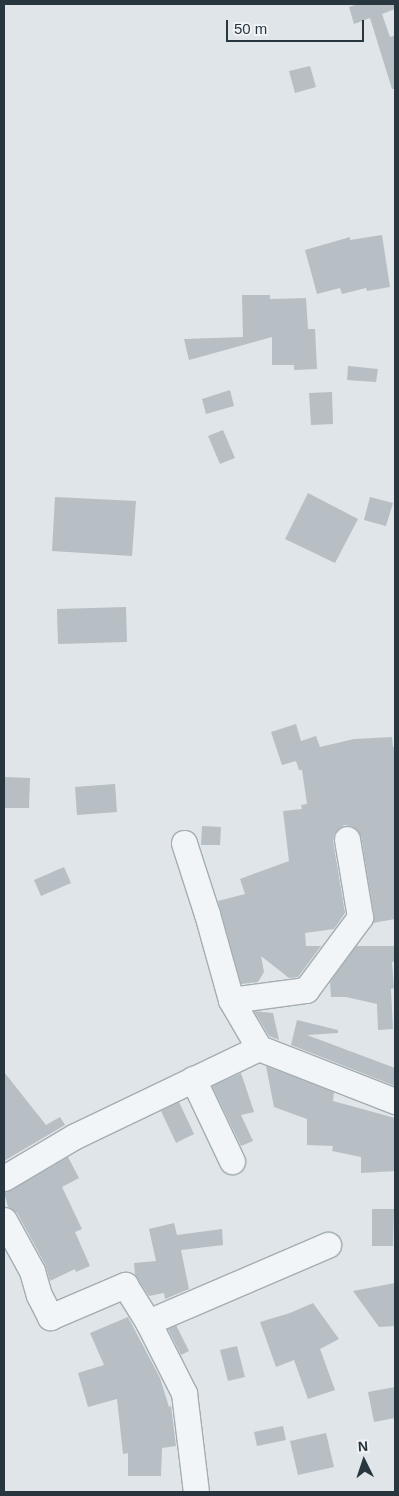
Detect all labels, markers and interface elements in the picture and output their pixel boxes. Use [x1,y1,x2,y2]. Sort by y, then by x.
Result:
scale bar [229,10,366,42]
text: 50 m [234,20,267,37]
north arrow [339,1436,389,1486]
text: N [357,1438,369,1454]

